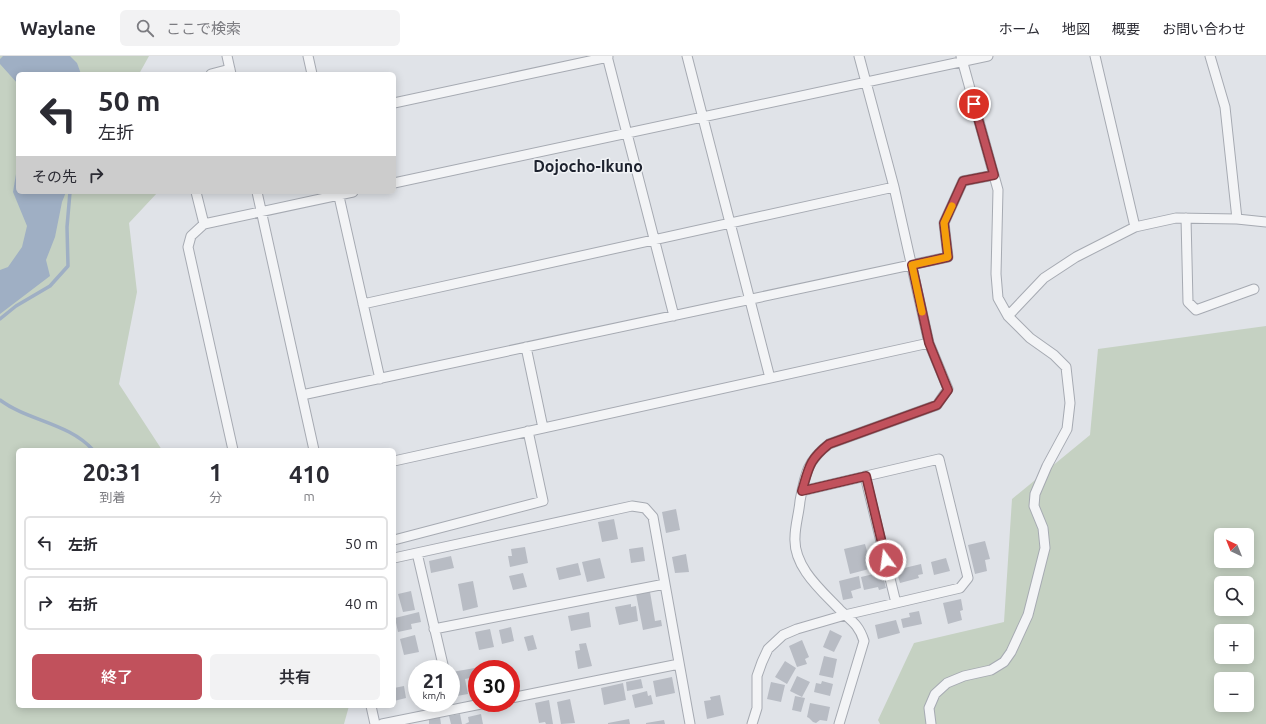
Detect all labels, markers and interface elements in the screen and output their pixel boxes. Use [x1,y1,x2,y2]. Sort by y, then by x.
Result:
search box [120,10,400,46]
text: Waylane [20,17,96,39]
icon: search [134,17,156,39]
text: ここで検索 [166,20,241,37]
text: ホーム [998,21,1040,37]
text: 地図 [1062,21,1090,37]
text: 概要 [1112,21,1140,37]
text: お問い合わせ [1162,21,1246,37]
text: 50 m [98,85,160,116]
pin [957,87,991,121]
icon: left [32,88,84,140]
icon: arrive [963,93,985,115]
text: 左折 [98,122,134,142]
district label: Dojocho-Ikuno [533,157,643,175]
icon: right [85,164,107,186]
text: その先 [32,168,77,185]
text: 20:31 [82,459,143,486]
text: 1 [209,459,222,486]
text: 410 [289,461,330,488]
text: m [304,489,315,503]
text: 到着 [99,490,125,504]
text: 分 [209,490,222,504]
north arrow [1214,528,1254,568]
map controls [1214,528,1254,712]
icon: left [34,532,56,554]
text: 50 m [345,535,378,552]
text: 左折 [68,536,98,553]
position arrow [865,539,907,581]
button: search [1214,576,1254,616]
icon: right [34,592,56,614]
text: 40 m [345,595,378,612]
text: 右折 [68,596,98,613]
button: + [1214,624,1254,664]
button: 終了 [32,654,202,700]
button: 共有 [210,654,380,700]
speed limit sign: 30 [468,660,520,712]
text: 21 [423,669,445,692]
button: − [1214,672,1254,712]
text: km/h [422,690,446,701]

